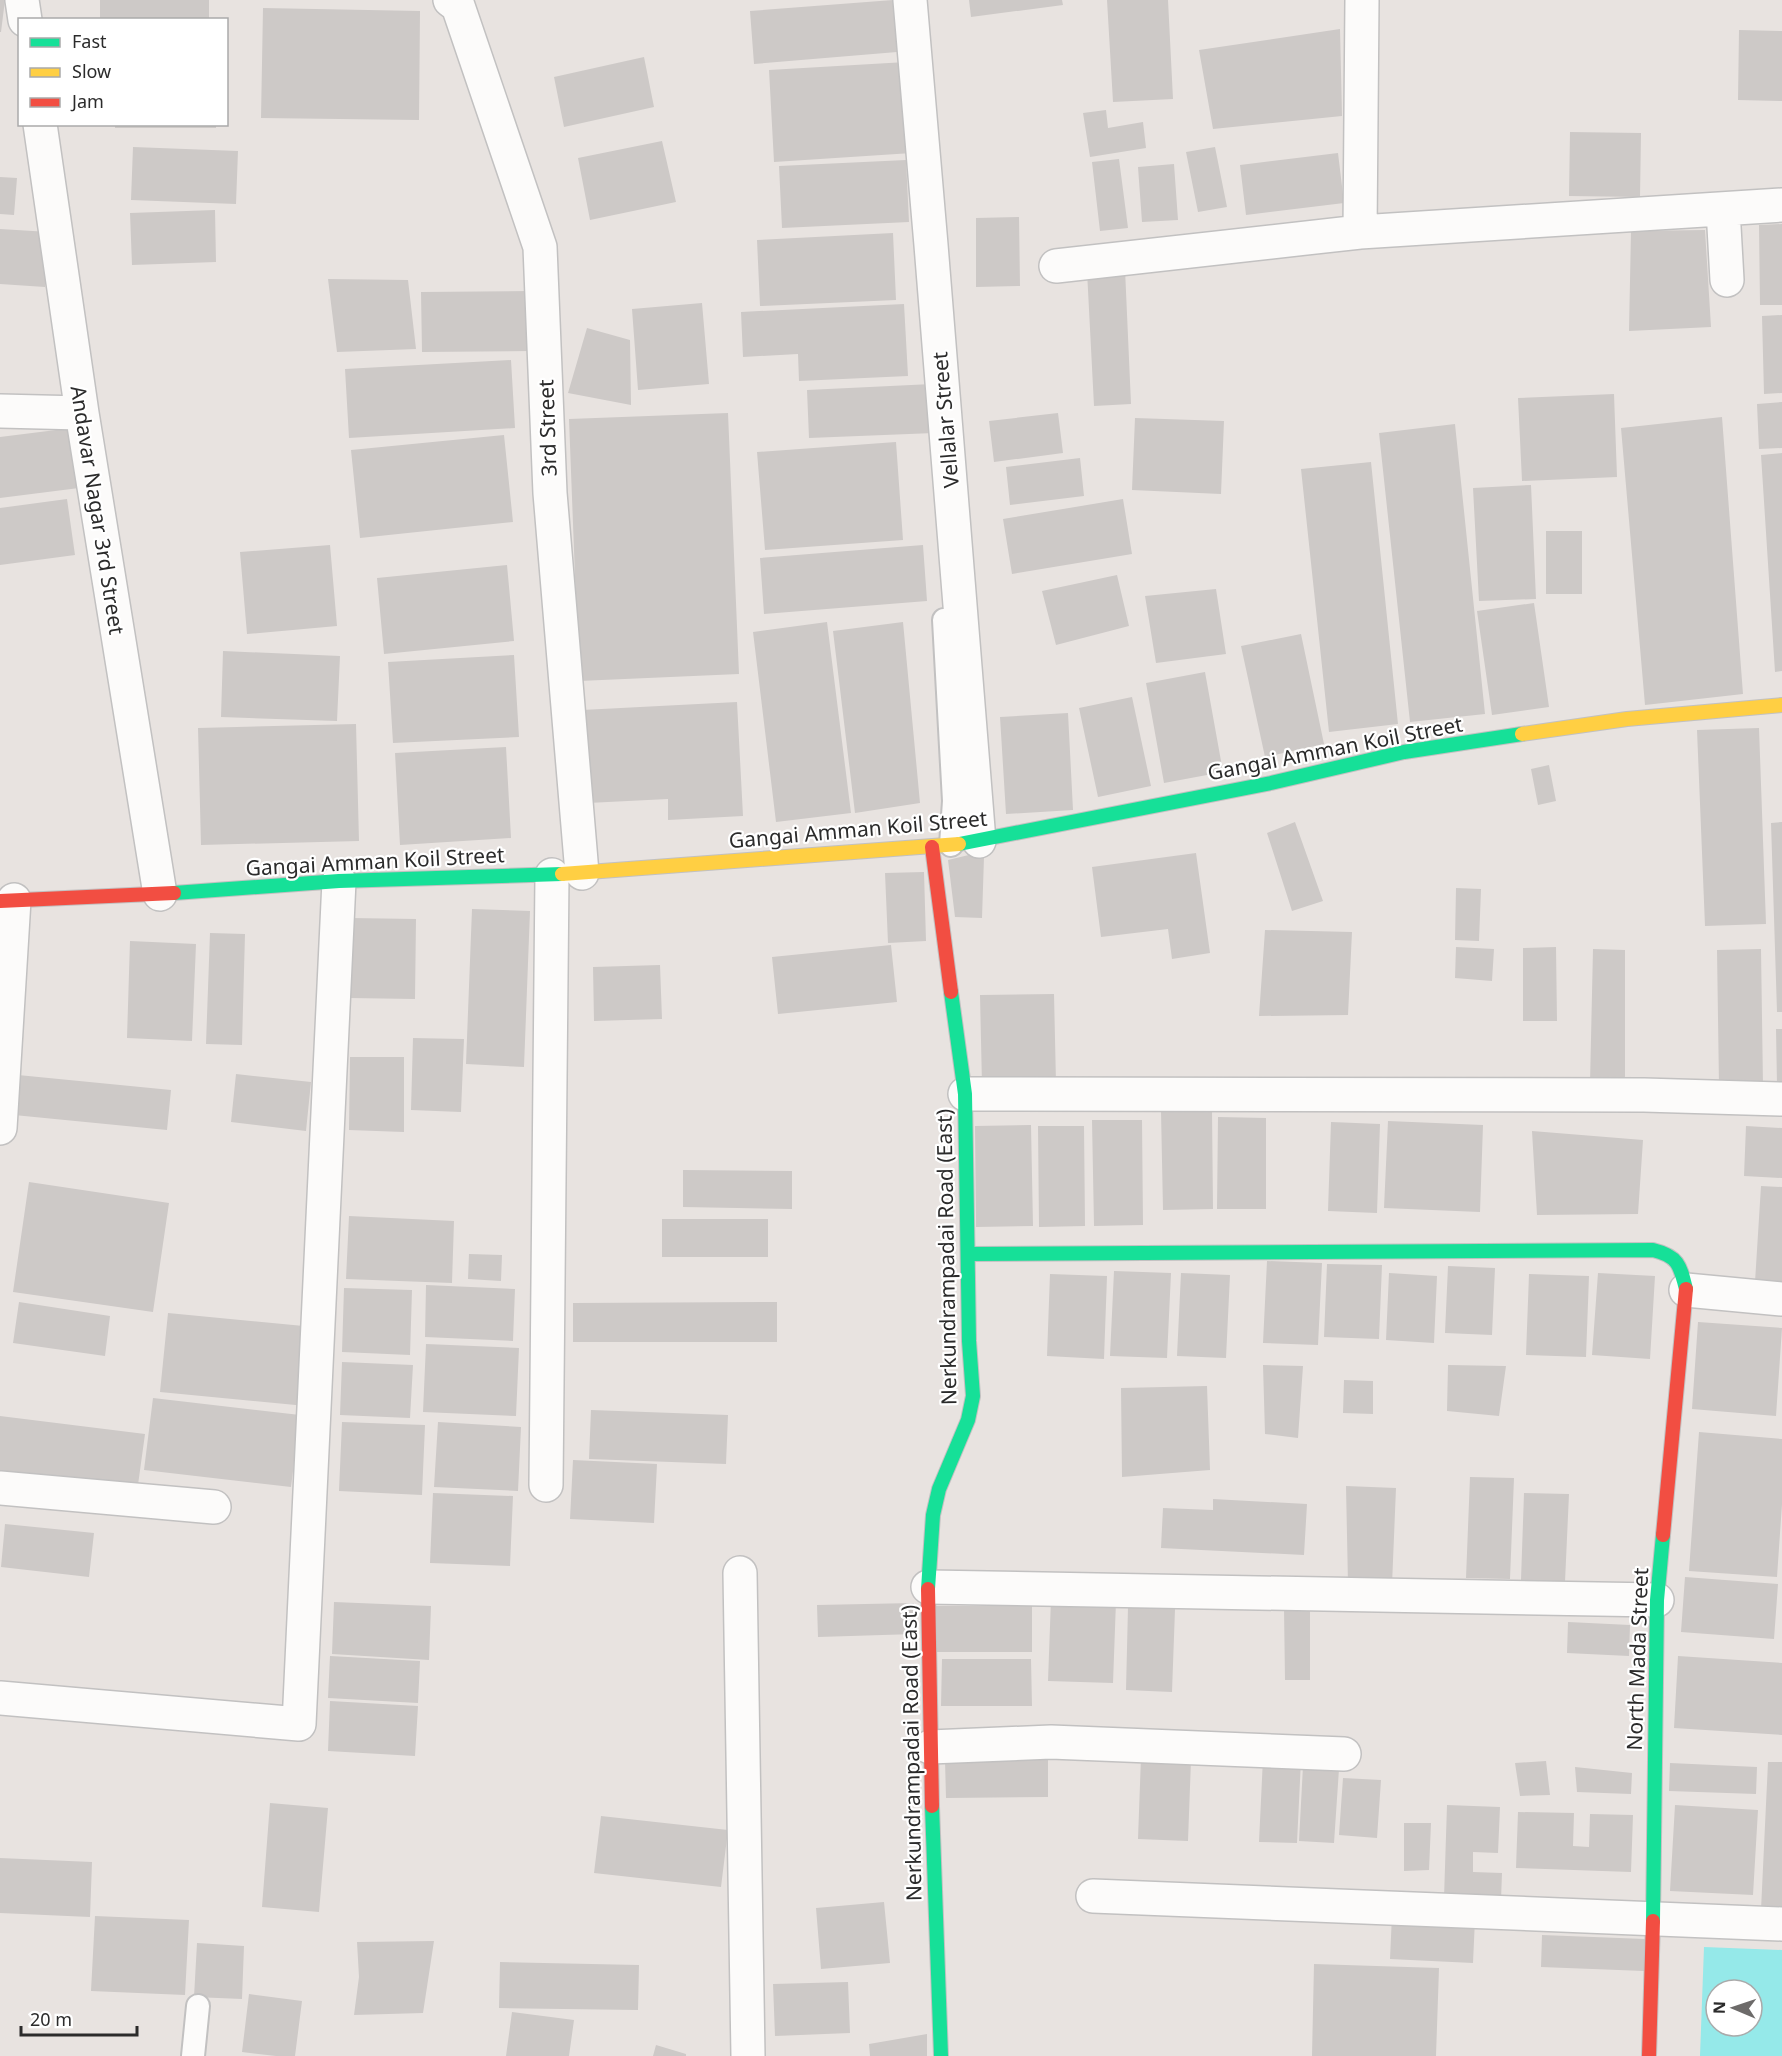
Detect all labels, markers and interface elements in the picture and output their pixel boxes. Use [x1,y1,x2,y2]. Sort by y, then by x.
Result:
legend [18,18,228,126]
text: Fast [72,29,107,53]
text: Slow [72,59,111,83]
text: Jam [70,89,104,113]
street label: Vellalar Street [925,350,965,489]
street label: 3rd Street [531,378,563,477]
street label: Andavar Nagar 3rd Street [64,384,132,637]
street label: Gangai Amman Koil Street [1205,709,1465,786]
street label: Gangai Amman Koil Street [728,804,989,854]
street label: Gangai Amman Koil Street [245,840,506,882]
street label: Nerkundrampadai Road (East) [929,1109,963,1405]
street label: North Mada Street [1620,1567,1654,1751]
street label: Nerkundrampadai Road (East) [894,1605,928,1901]
north arrow [1704,1978,1764,2038]
scale bar [21,1999,136,2037]
text: N [1708,2001,1730,2014]
text: 20 m [30,2007,72,2031]

